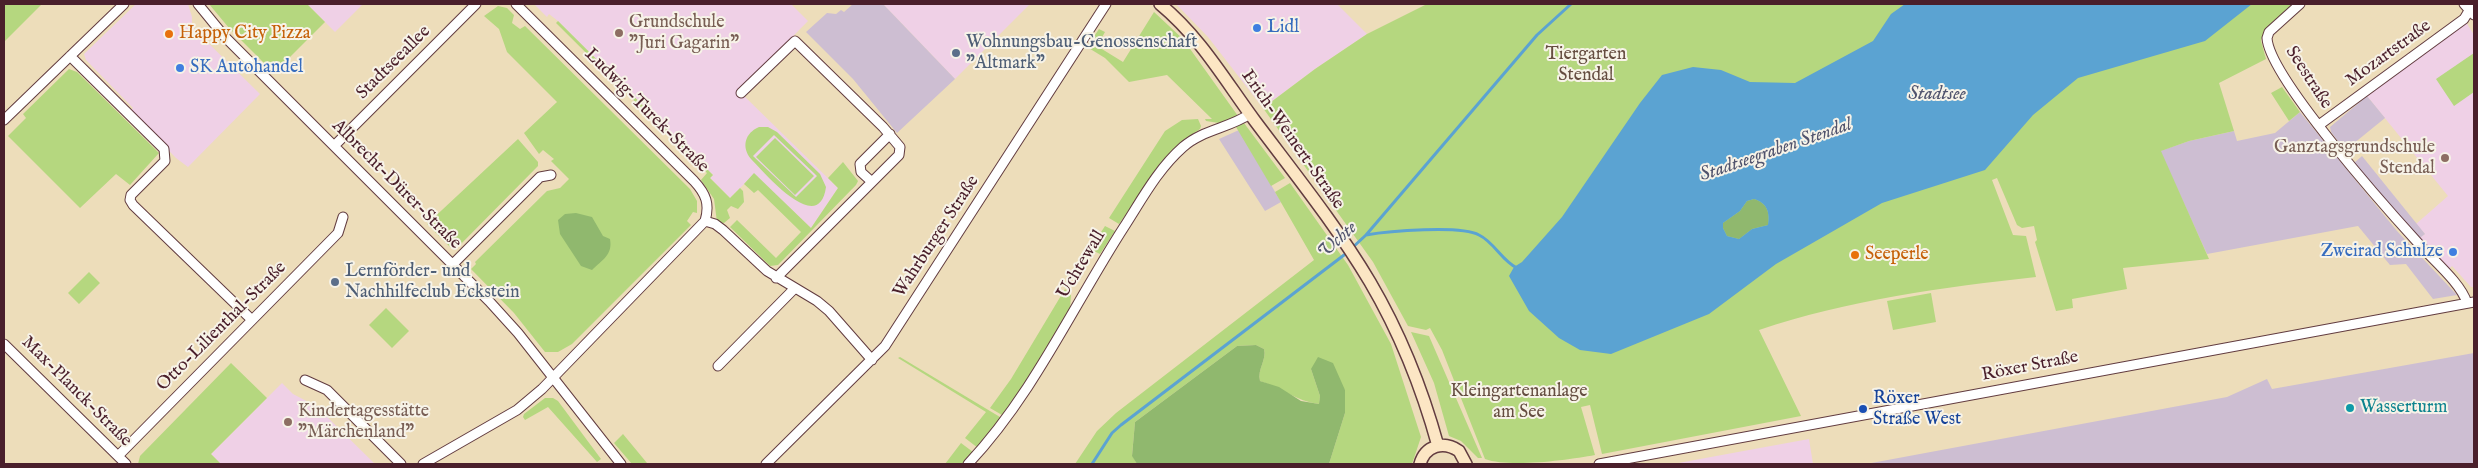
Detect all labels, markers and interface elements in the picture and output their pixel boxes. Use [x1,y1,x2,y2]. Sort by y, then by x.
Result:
place label: Grundschule "Juri Gagarin" [629,12,739,54]
street label: Mozartstraße [2342,16,2436,92]
place label: Lidl [1267,17,1299,39]
street label: Stadtseeallee [352,21,436,105]
marker: Lidl [1251,22,1263,34]
place label: Happy City Pizza [179,23,311,45]
marker: Grundschule "Juri Gagarin" [613,27,625,39]
marker: Happy City Pizza [163,28,175,40]
place label: Wohnungsbau-Genossenschaft "Altmark" [966,32,1197,74]
street label: Seestraße [2280,43,2336,113]
street label: Ludwig-Turek-Straße [579,44,713,178]
park label: Tiergarten Stendal [1546,44,1626,86]
marker: Wohnungsbau-Genossenschaft "Altmark" [950,47,962,59]
place label: SK Autohandel [190,57,303,79]
marker: SK Autohandel [174,62,186,74]
street label: Erich-Weinert-Straße [1236,66,1348,214]
water label: Stadtsee [1908,84,1966,106]
water label: Stadtseegraben Stendal [1697,114,1855,188]
street label: Albrecht-Dürer-Straße [327,116,465,254]
place label: Ganztagsgrundschule Stendal [2274,137,2435,180]
marker: Ganztagsgrundschule Stendal [2439,152,2451,164]
street label: Wahrburger Straße [889,172,985,302]
water label: Uchte [1313,217,1363,265]
street label: Uchtewall [1053,227,1111,303]
place label: Zweirad Schulze [2321,241,2443,263]
place label: Seeperle [1865,244,1928,266]
marker: Zweirad Schulze [2447,246,2459,258]
marker: Seeperle [1849,249,1861,261]
street label: Otto-Lilienthal-Straße [153,258,291,396]
place label: Lernförder- und Nachhilfeclub Eckstein [345,261,520,304]
marker: Lernförder- und Nachhilfeclub Eckstein [329,276,341,288]
street label: Max-Planck-Straße [16,332,136,452]
street label: Röxer Straße [1980,347,2080,387]
park label: Kleingartenanlage am See [1451,381,1587,424]
place label: Röxer Straße West [1873,388,1961,430]
place label: Wasserturm [2360,397,2447,419]
place label: Kindertagesstätte "Märchenland" [298,401,429,444]
marker: Wasserturm [2344,402,2356,414]
marker: Röxer Straße West [1857,403,1869,415]
marker: Kindertagesstätte "Märchenland" [282,416,294,428]

